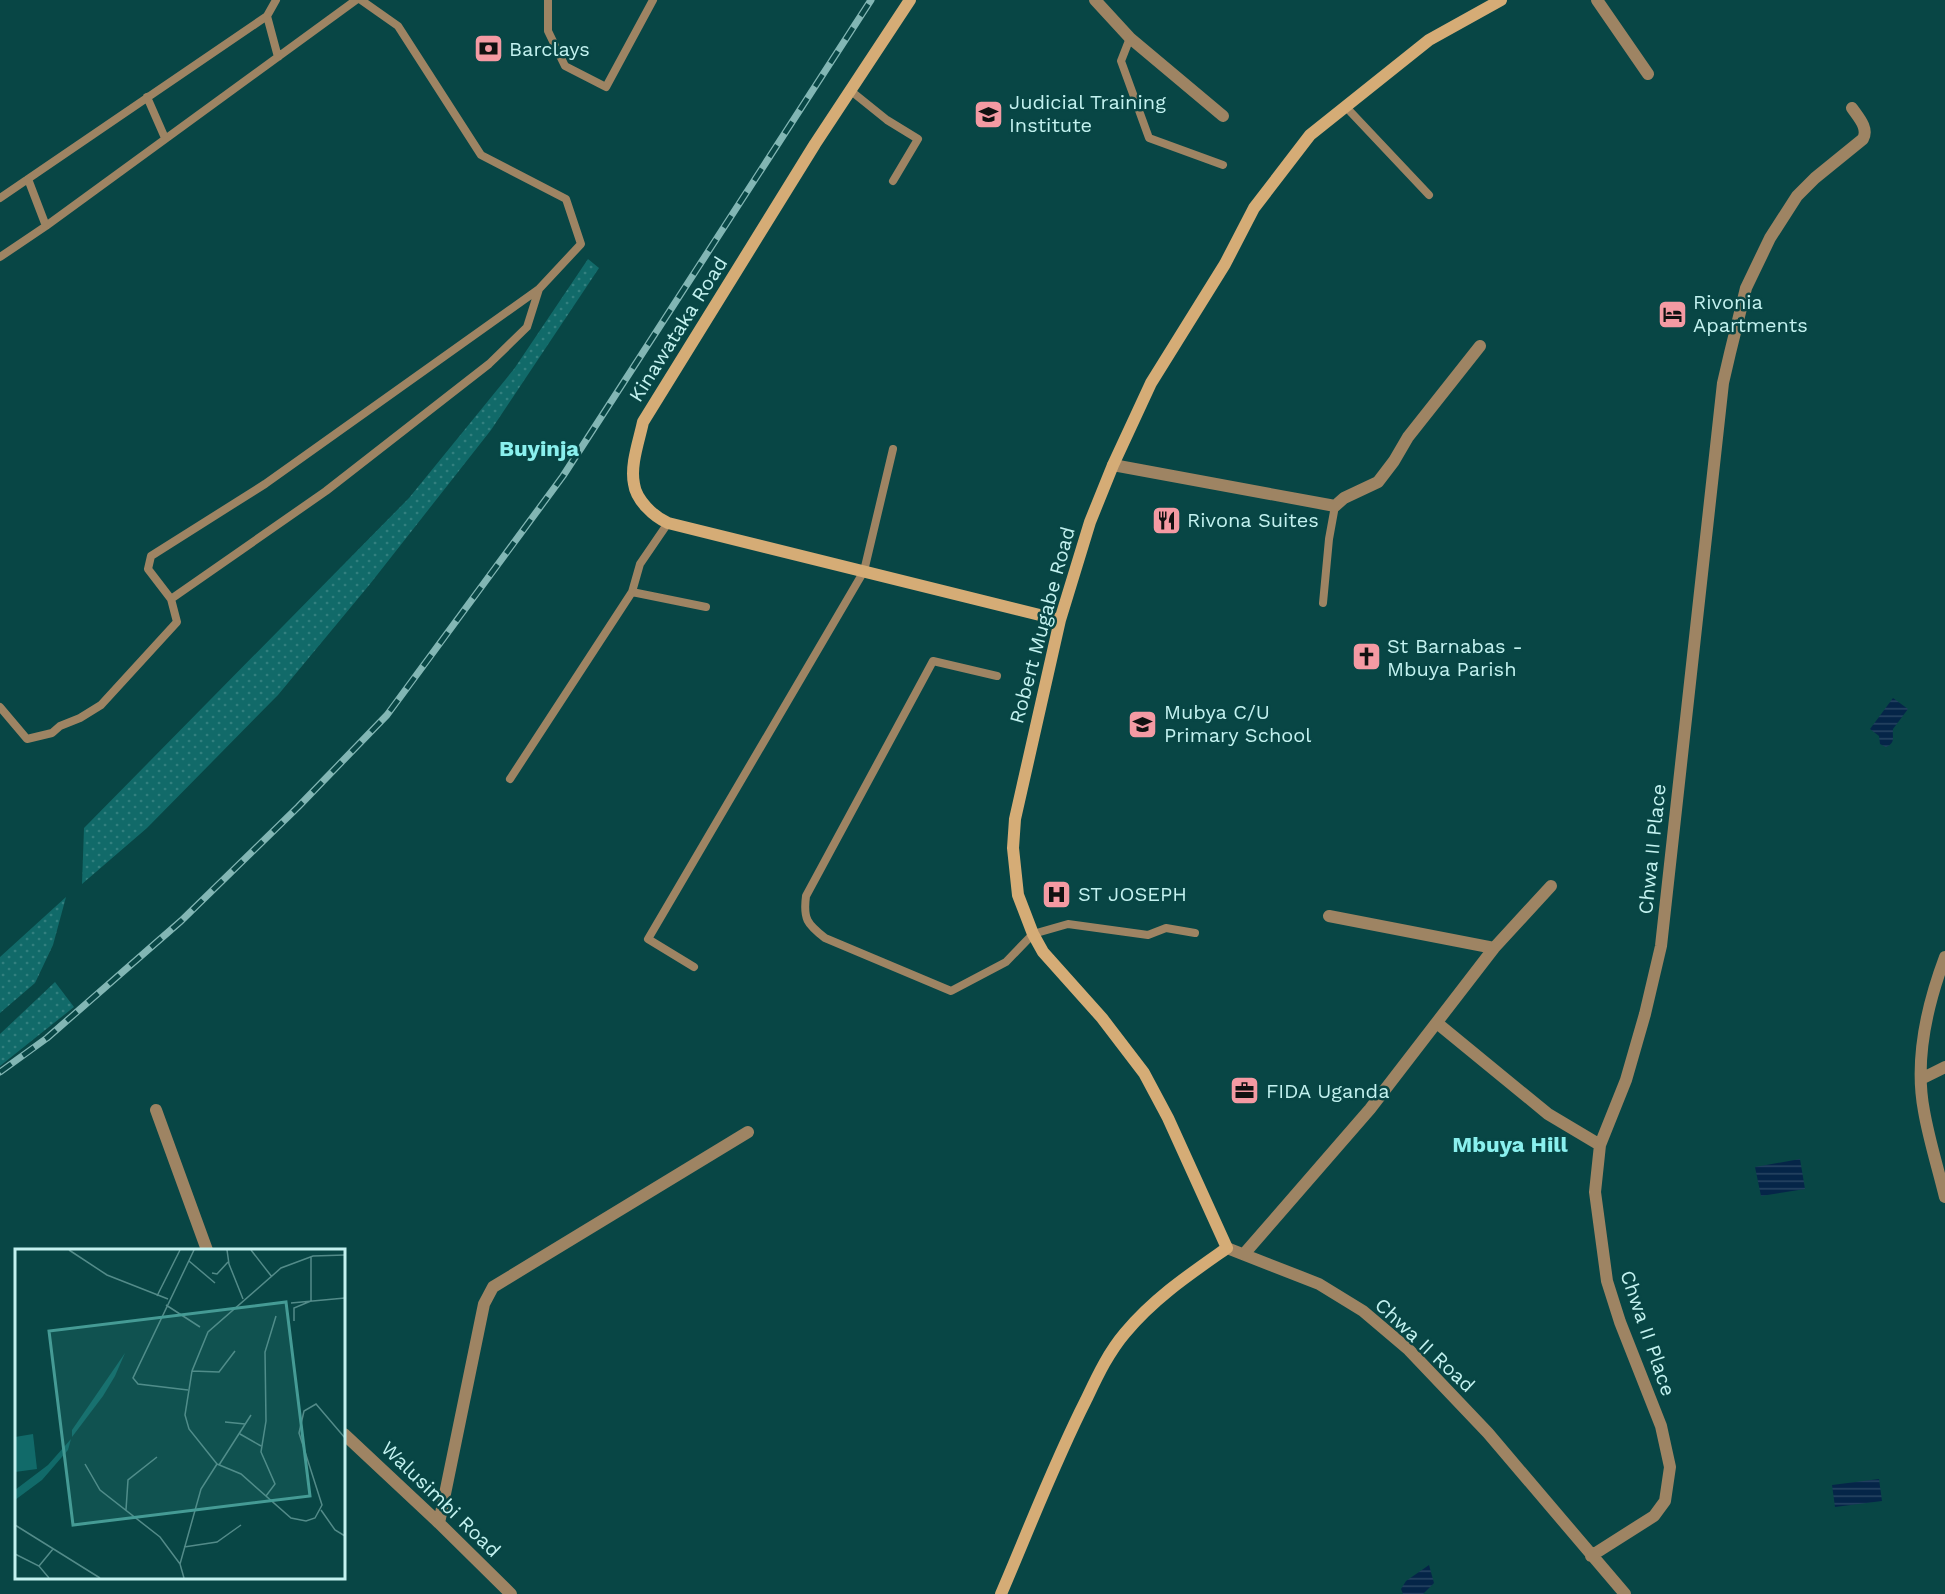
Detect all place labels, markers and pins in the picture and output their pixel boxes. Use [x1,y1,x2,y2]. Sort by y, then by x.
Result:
bank icon: Barclays [472,33,504,65]
place label: Barclays [509,37,590,61]
place label: Judicial Training Institute [1009,90,1166,137]
school or university icon: Judicial Training Institute [972,98,1004,130]
place label: Rivonia Apartments [1693,290,1808,337]
hotel icon: Rivonia Apartments [1656,298,1688,330]
restaurant icon: Rivona Suites [1150,504,1182,536]
place label: Rivona Suites [1187,508,1319,532]
place label: St Barnabas - Mbuya Parish [1387,634,1523,681]
church icon: St Barnabas - Mbuya Parish [1350,641,1382,673]
place label: Mubya C/U Primary School [1164,700,1311,747]
school or university icon: Mubya C/U Primary School [1127,708,1159,740]
hospital icon: ST JOSEPH [1041,878,1073,910]
place label: ST JOSEPH [1078,882,1187,906]
office icon: FIDA Uganda [1229,1075,1261,1107]
place label: FIDA Uganda [1266,1079,1389,1103]

